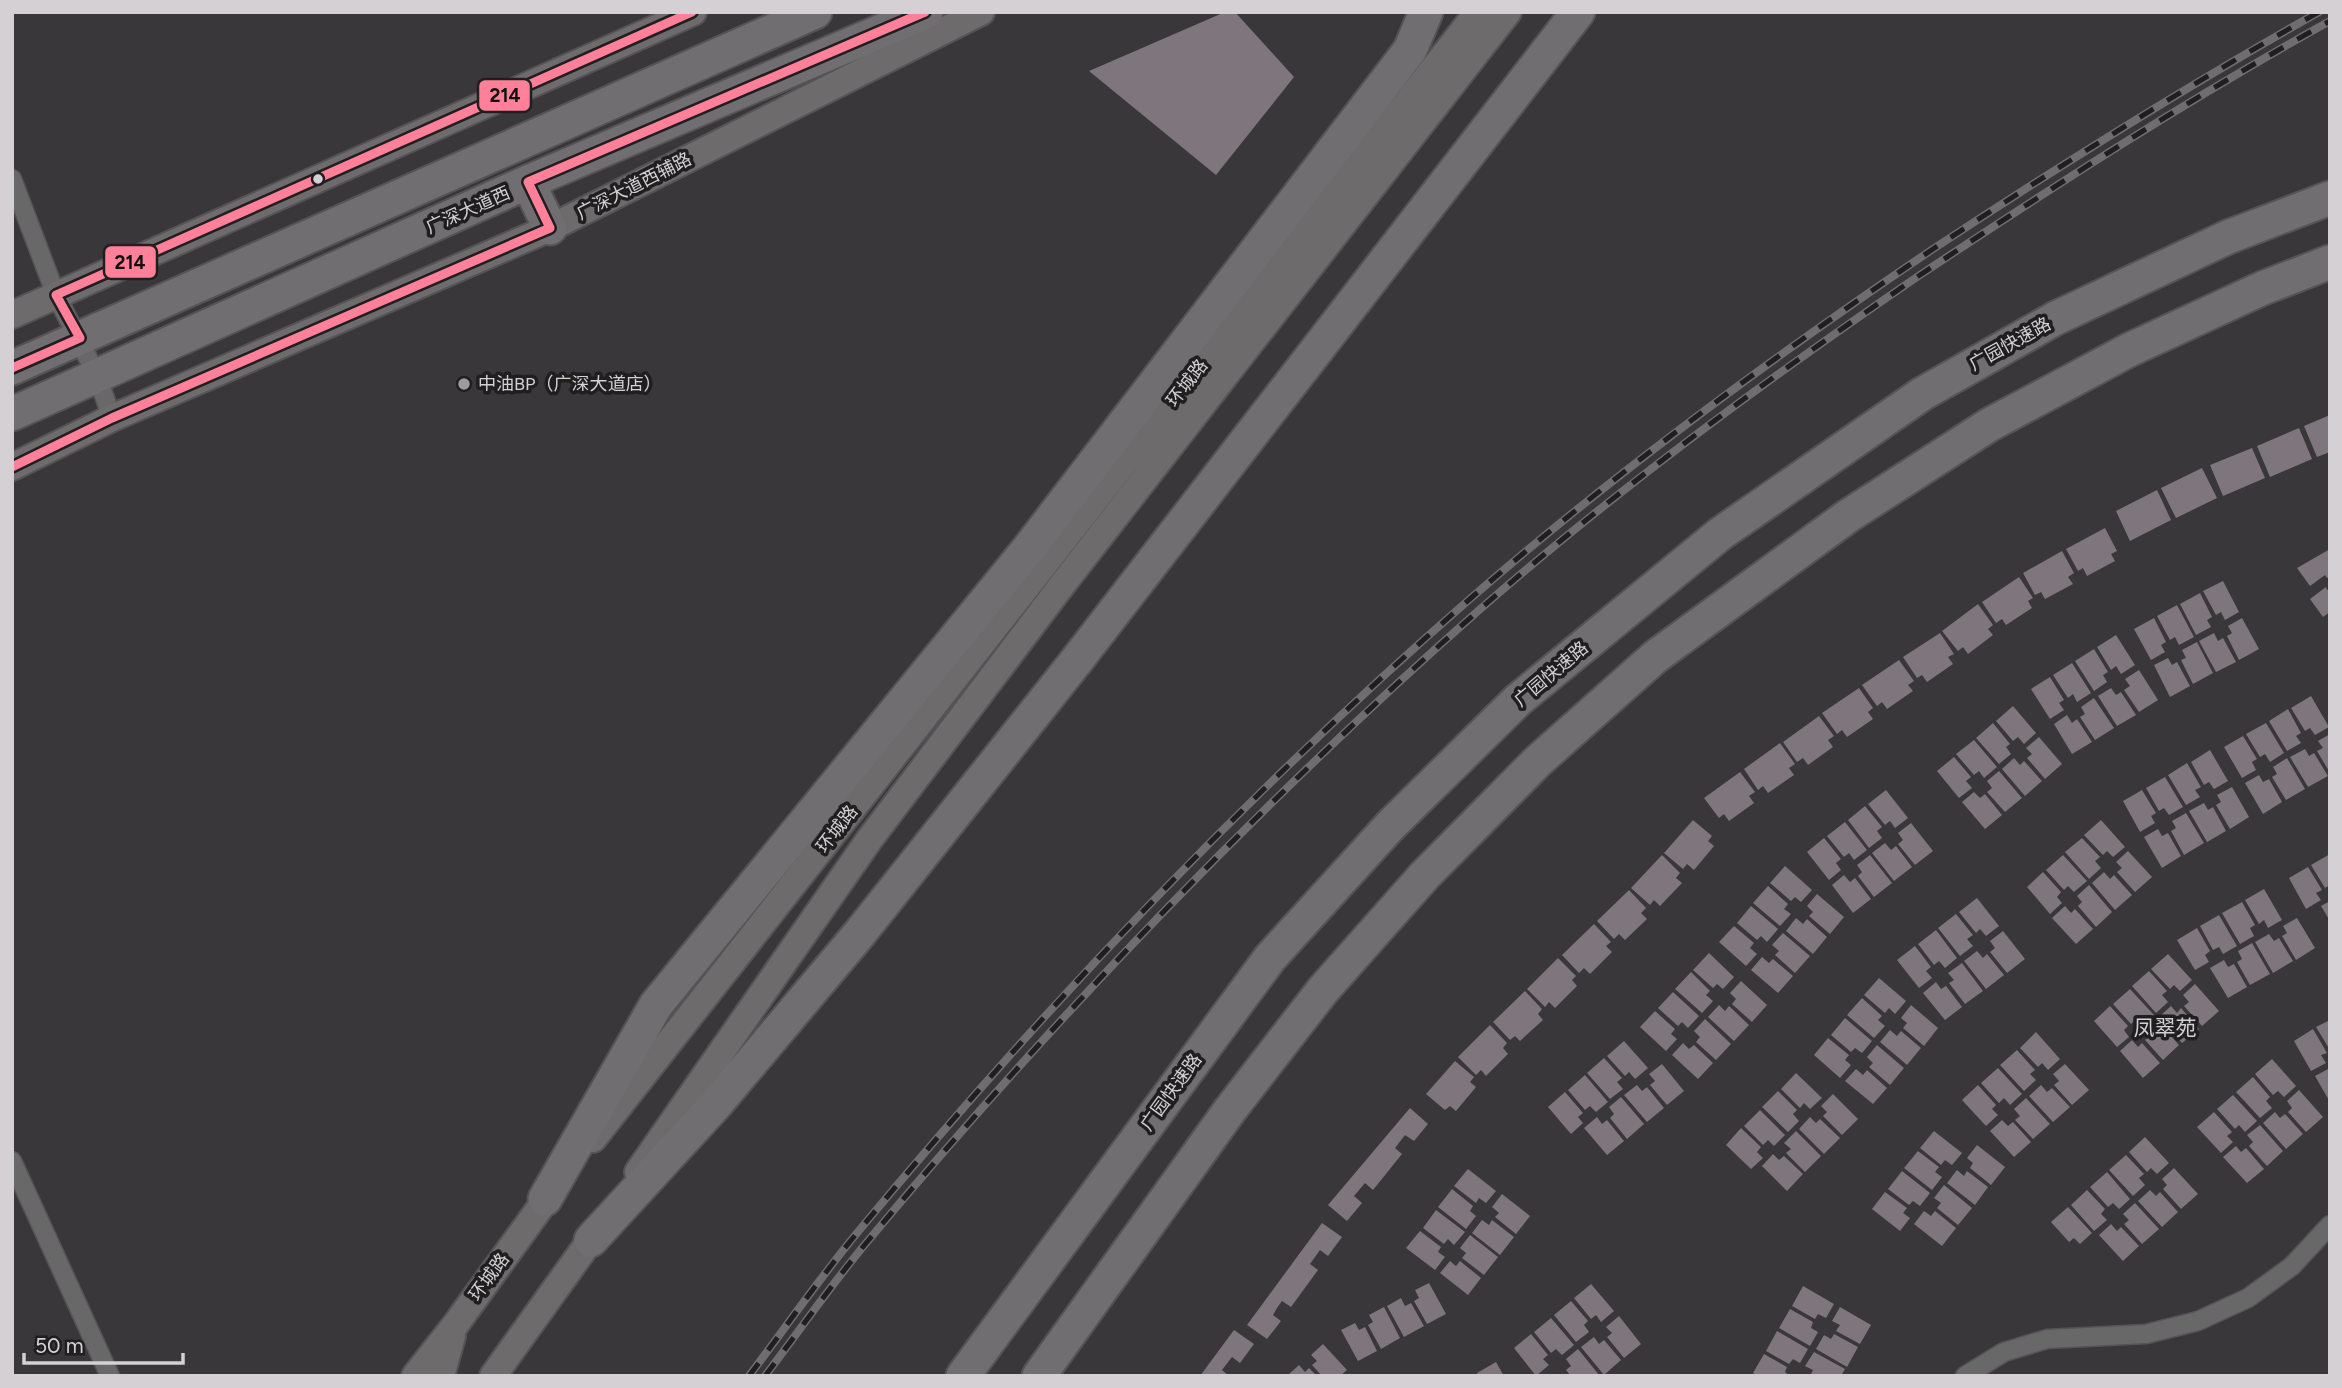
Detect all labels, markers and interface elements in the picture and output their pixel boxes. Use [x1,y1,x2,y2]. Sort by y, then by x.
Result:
line badge: 214 [478,79,531,112]
text: 214 [489,84,521,107]
street label: 广深大道西辅路 [573,148,695,224]
unlabelled marker [311,172,325,186]
street label: 广深大道西 [422,182,514,238]
line badge: 214 [104,245,157,279]
text: 214 [114,251,146,274]
street label: 广园快速路 [1965,313,2055,375]
street label: 环城路 [1162,355,1212,411]
place label: 中油BP（广深大道店） [478,373,661,395]
marker: 中油BP（广深大道店） [456,376,472,392]
street label: 广园快速路 [1509,637,1593,711]
street label: 环城路 [812,801,862,857]
district label: 凤翠苑 [2134,1015,2197,1040]
street label: 广园快速路 [1136,1049,1206,1135]
street label: 环城路 [464,1249,514,1305]
scale bar [24,1322,184,1366]
text: 50 m [35,1333,84,1358]

